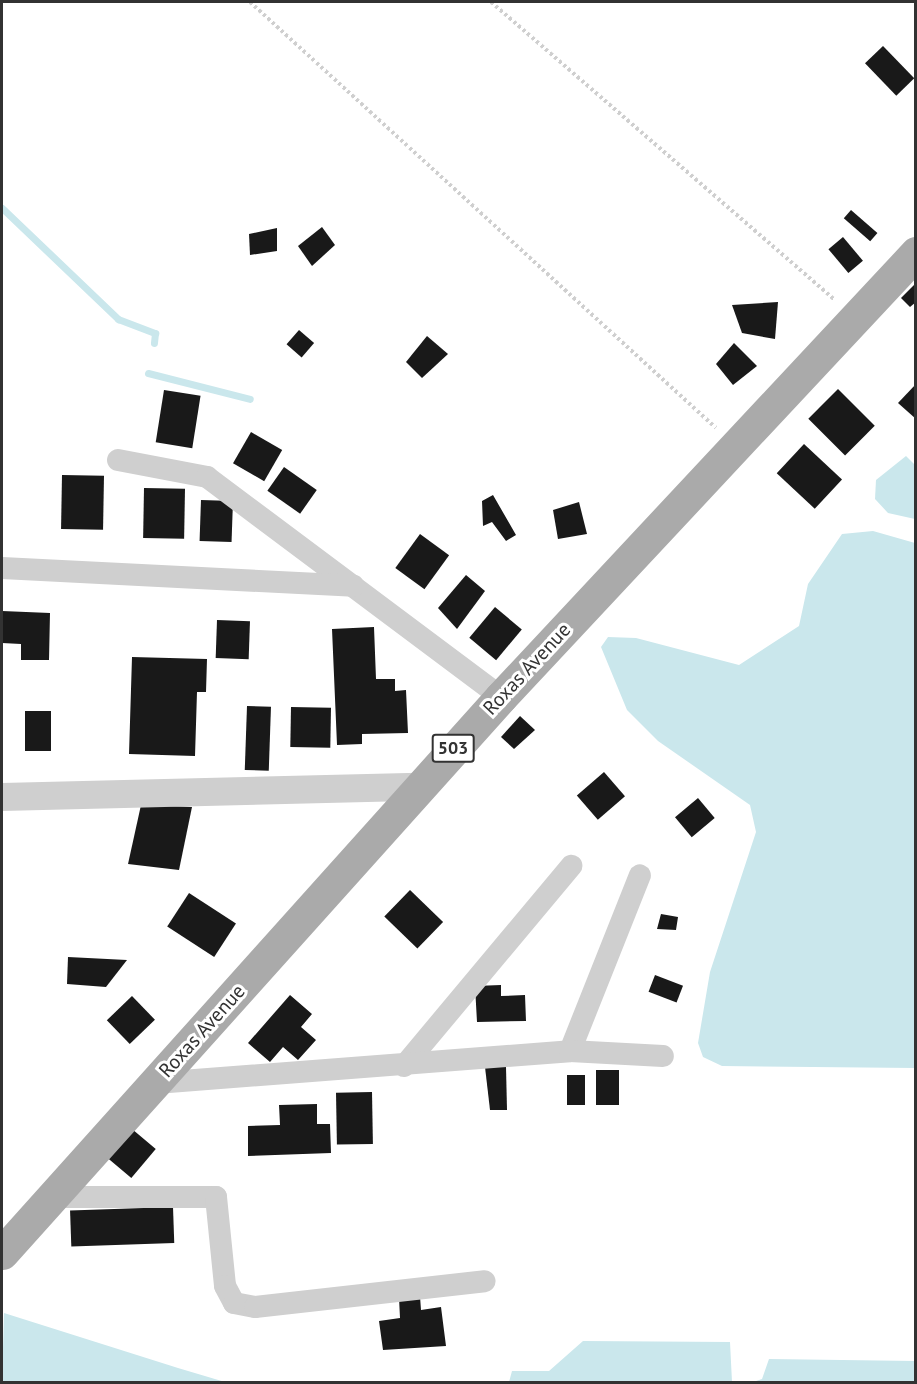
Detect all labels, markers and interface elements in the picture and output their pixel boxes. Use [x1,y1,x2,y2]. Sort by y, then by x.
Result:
street label: Roxas Avenue [478,618,576,720]
road number: 503 [430,733,476,763]
street label: Roxas Avenue [154,979,250,1083]

